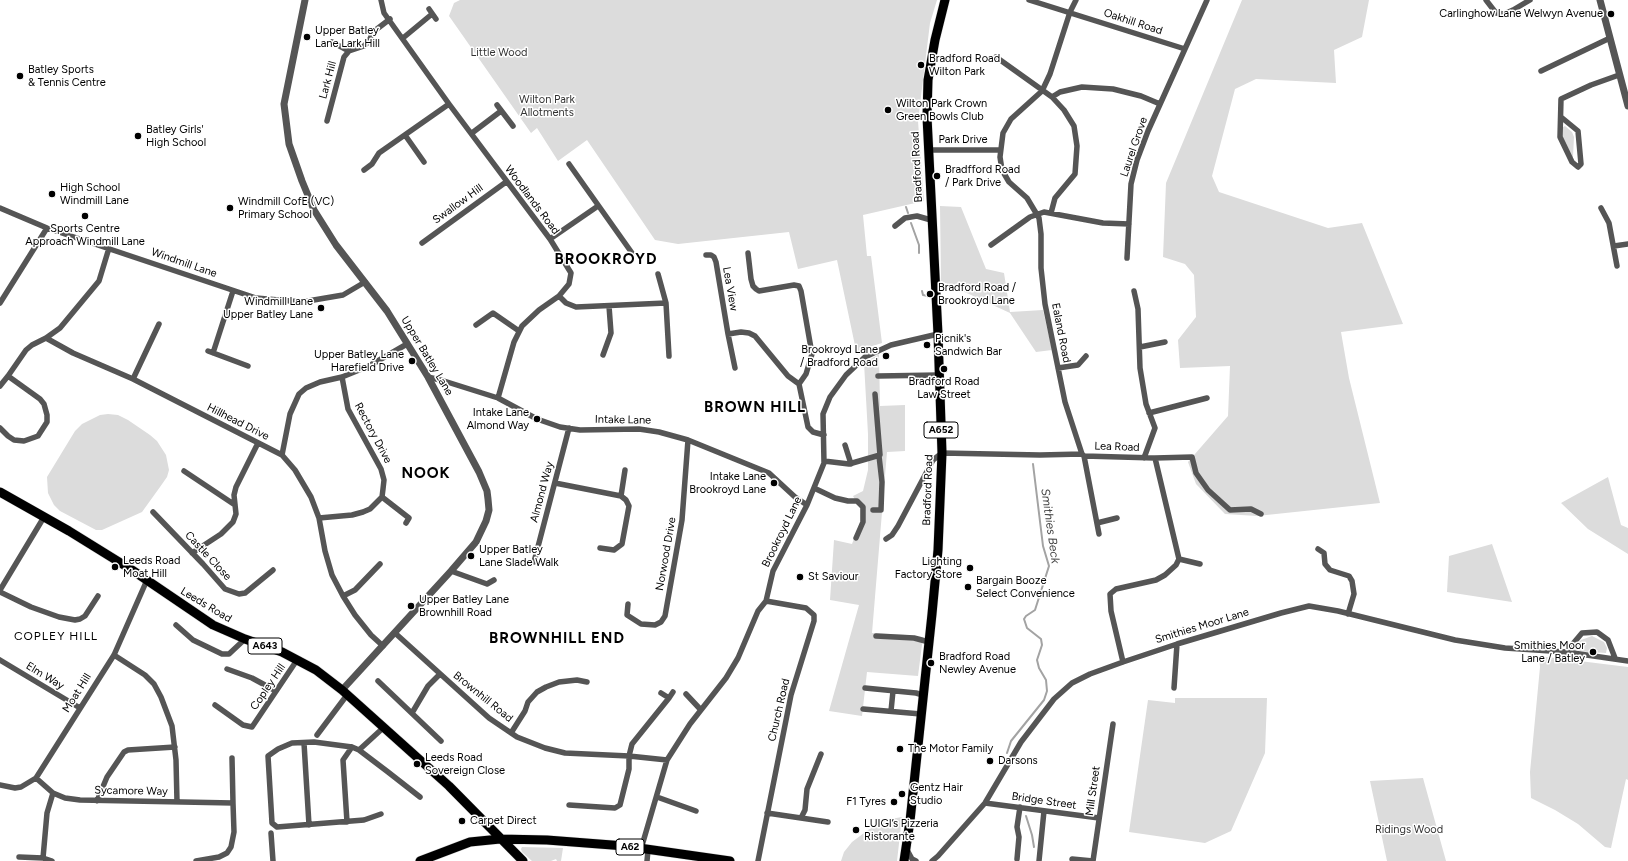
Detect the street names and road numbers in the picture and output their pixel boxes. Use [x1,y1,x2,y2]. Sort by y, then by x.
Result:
street label: Oakhill Road [1102,6,1164,38]
street label: Lark Hill [317,60,339,100]
street label: Laurel Grove [1118,115,1150,179]
street label: Bradford Road [909,131,925,203]
street label: Park Drive [938,133,988,147]
street label: Woodlands Road [502,163,562,237]
street label: Swallow Hill [430,181,486,227]
street label: Windmill Lane [149,246,219,280]
street label: Lea View [720,266,740,312]
street label: Ealand Road [1049,302,1073,364]
street label: Upper Batley Lane [398,314,456,398]
street label: Rectory Drive [351,400,395,466]
street label: Hillhead Drive [205,401,271,443]
street label: Intake Lane [595,413,651,427]
road number: A652 [924,422,958,438]
street label: Lea Road [1094,440,1140,454]
street label: Bradford Road [920,454,936,526]
street label: Almond Way [528,460,556,524]
street label: Brookroyd Lane [759,495,805,569]
street label: Norwood Drive [653,516,679,592]
street label: Castle Close [182,529,234,583]
street label: Leeds Road [178,585,234,625]
street label: Smithies Moor Lane [1154,605,1250,647]
road number: A643 [248,638,282,654]
street label: Elm Way [23,659,67,693]
street label: Copley Hill [248,661,288,713]
street label: Brownhill Road [450,669,516,725]
street label: Moat Hill [60,671,94,715]
street label: Church Road [765,677,793,743]
street label: Mill Street [1083,765,1103,817]
street label: Sycamore Way [94,784,168,798]
street label: Bridge Street [1011,790,1077,812]
road number: A62 [616,839,644,855]

